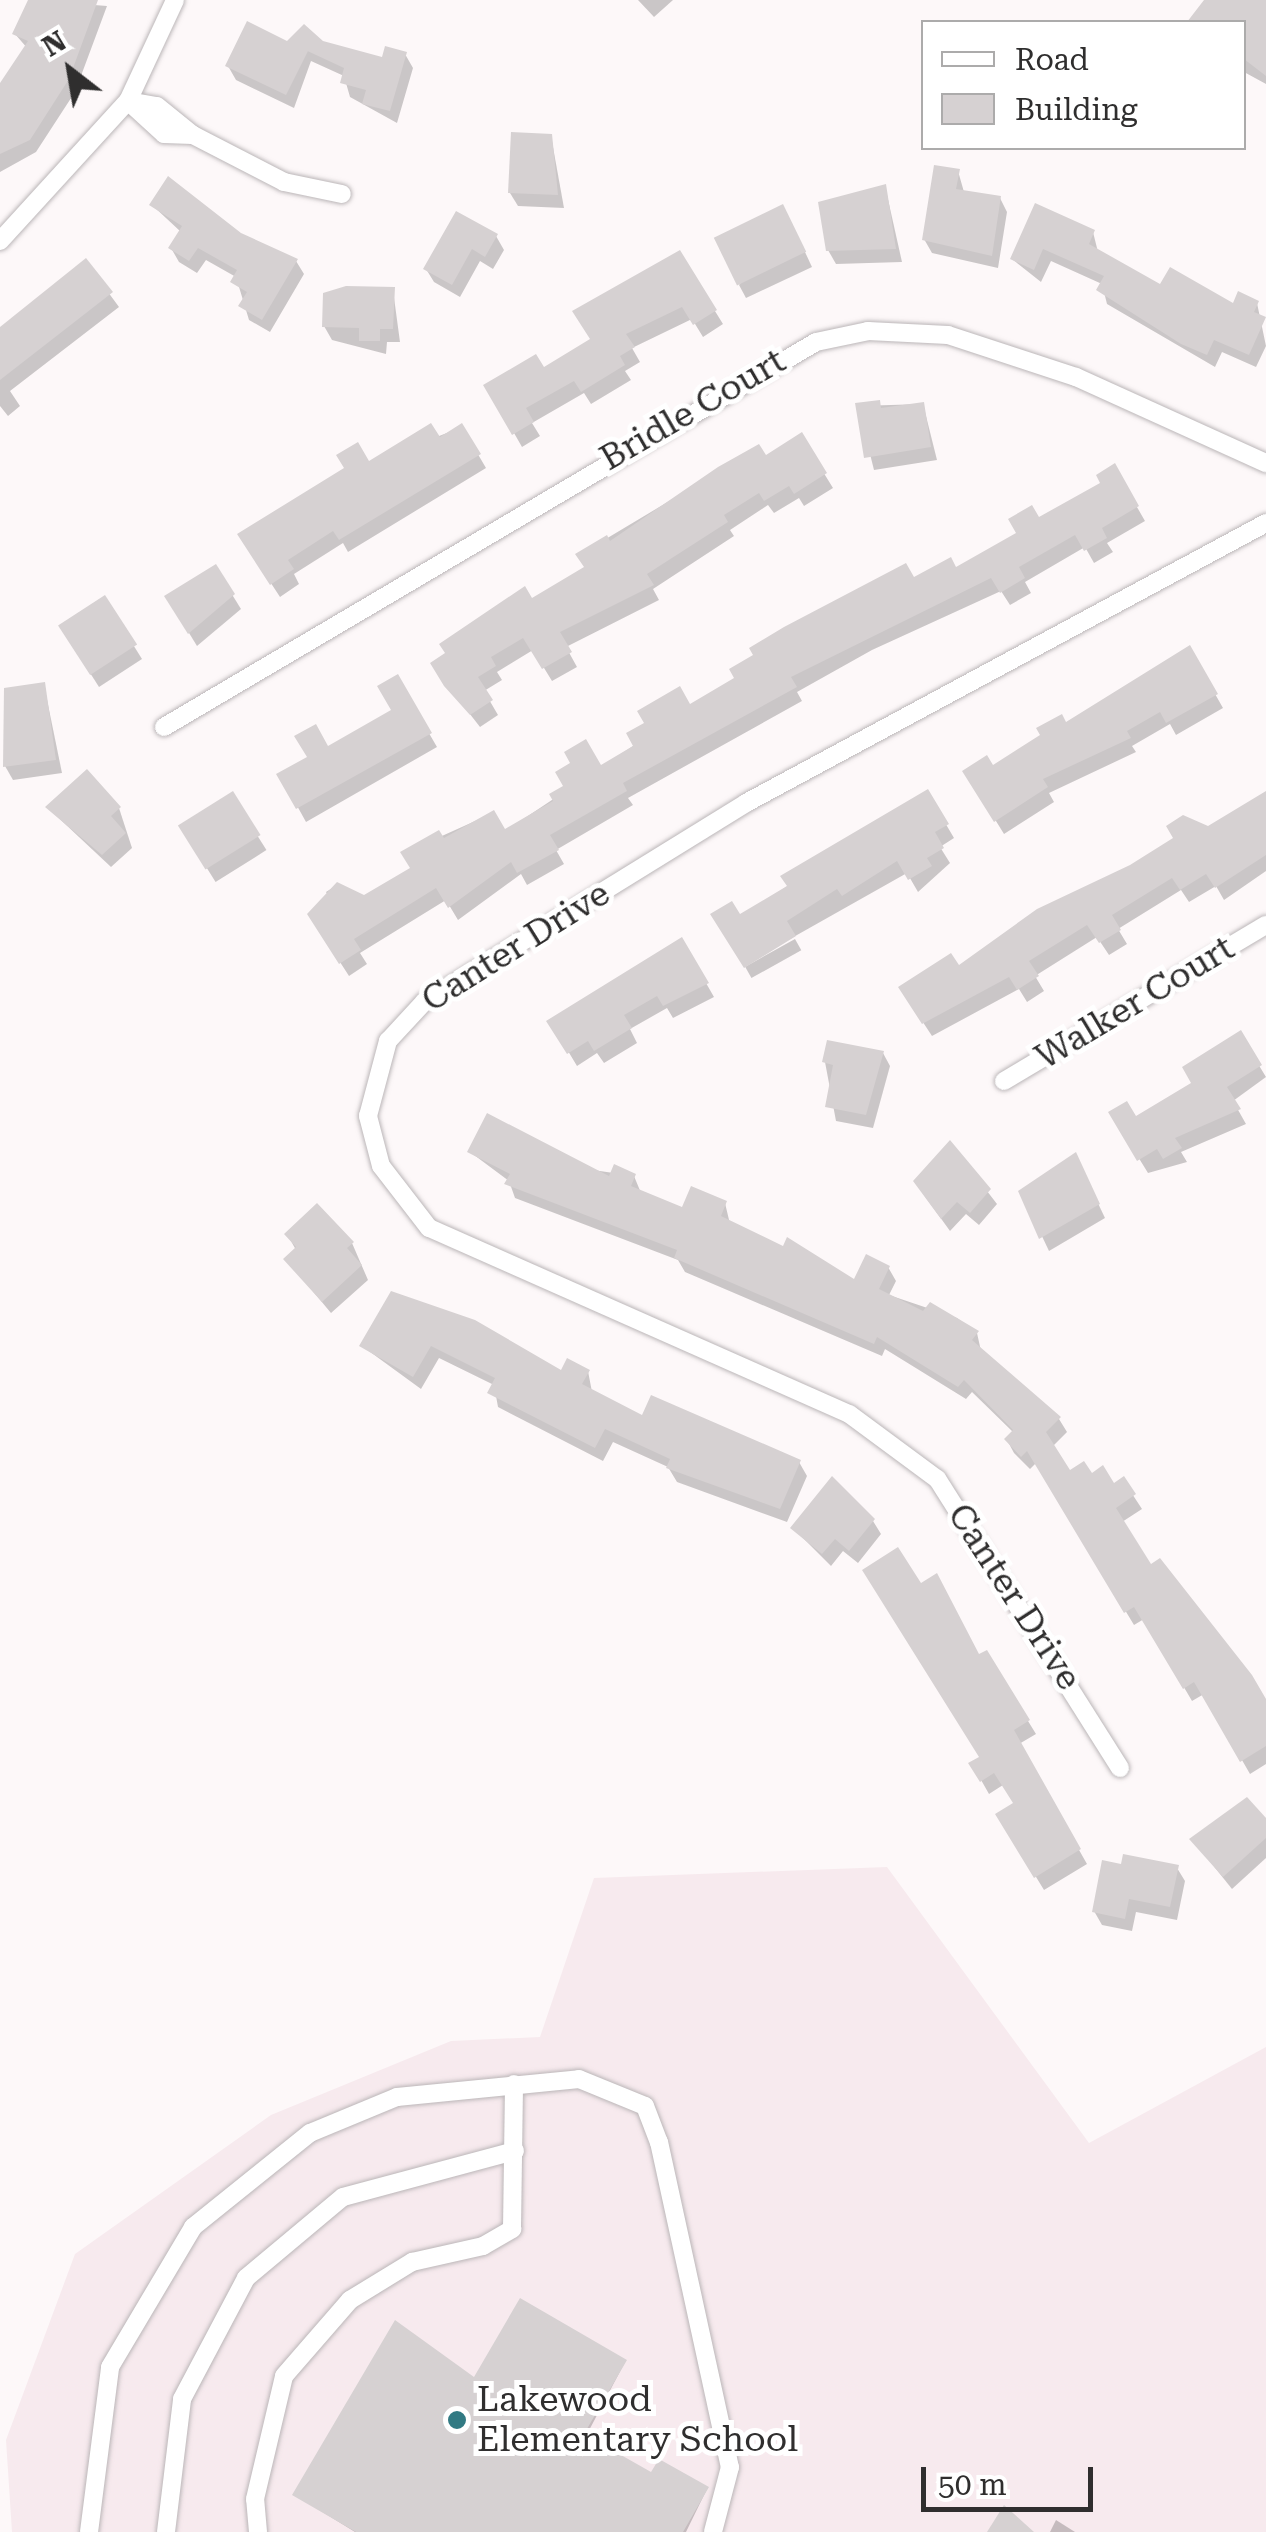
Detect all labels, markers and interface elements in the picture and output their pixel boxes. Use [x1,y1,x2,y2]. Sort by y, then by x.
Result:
north arrow [20,20,120,120]
legend [921,20,1246,150]
text: N [37,24,72,64]
text: Road [1015,42,1089,77]
text: Building [1015,92,1138,127]
street label: Bridle Court [593,340,793,480]
street label: Canter Drive [414,873,618,1021]
street label: Walker Court [1028,927,1242,1079]
street label: Canter Drive [938,1496,1090,1698]
place label: Lakewood Elementary School [477,2379,798,2461]
marker: Lakewood Elementary School [446,2409,468,2431]
scale bar [926,2447,1098,2509]
text: 50 m [938,2467,1007,2502]

